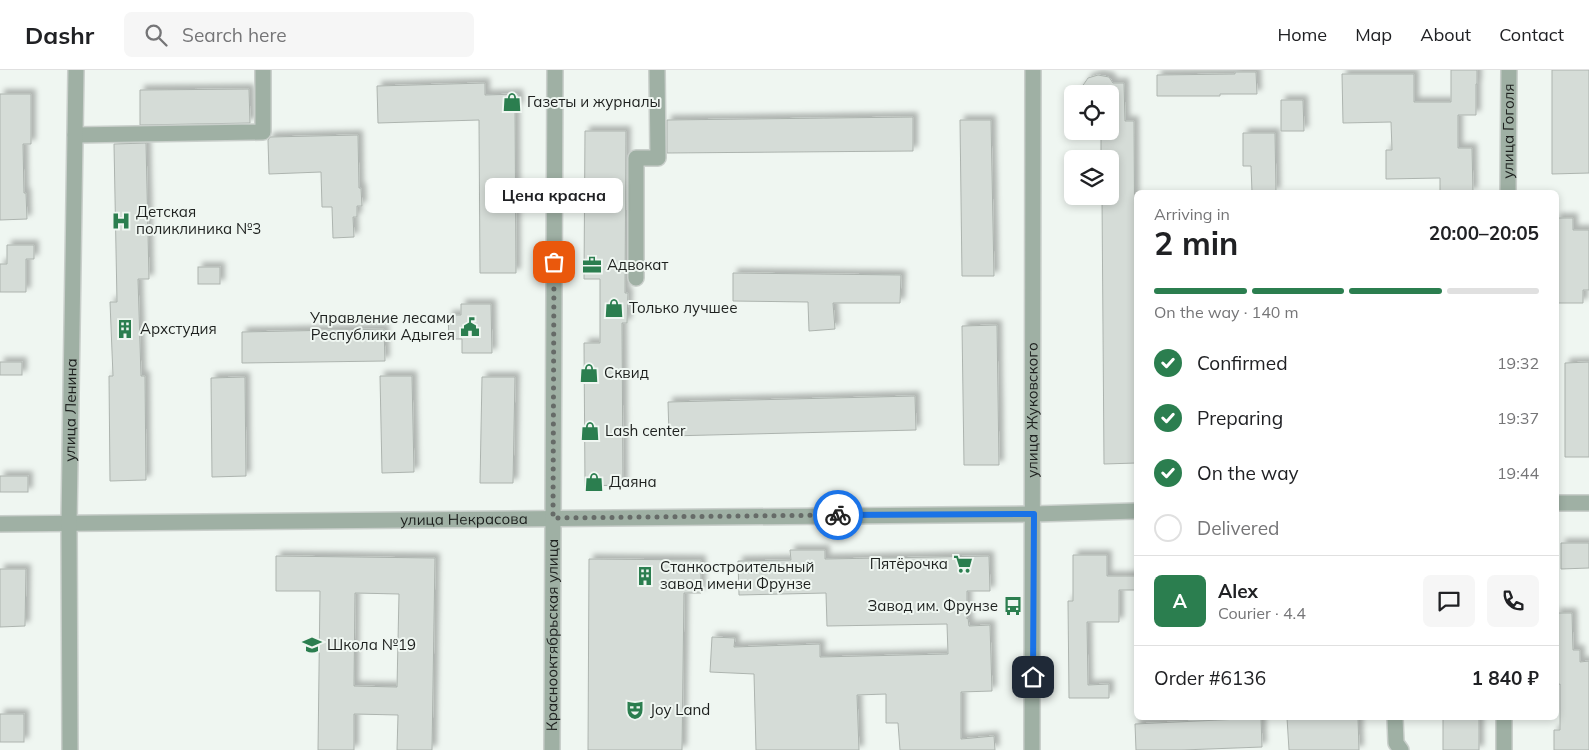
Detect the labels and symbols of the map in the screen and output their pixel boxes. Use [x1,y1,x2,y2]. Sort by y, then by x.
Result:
street label: улица Гоголя [1498,83,1518,179]
shop icon: Газеты и журналы [501,91,523,113]
place label: Газеты и журналы [527,92,661,111]
callout: Цена красна [485,177,623,212]
place label: Детская поликлиника №3 [136,202,261,238]
hospital icon: Детская поликлиника №3 [110,210,132,232]
pin [533,241,575,283]
office icon: Адвокат [581,254,603,276]
place label: Адвокат [607,255,668,274]
shop icon: Только лучшее [603,297,625,319]
place label: Только лучшее [629,298,737,317]
place label: Управление лесами Республики Адыгея [309,308,455,344]
public building icon: Управление лесами Республики Адыгея [459,316,481,338]
building icon: Архстудия [114,318,136,340]
place label: Архстудия [140,319,217,338]
street label: улица Жуковского [1022,342,1042,478]
street label: улица Ленина [60,358,81,462]
shop icon: Сквид [578,362,600,384]
place label: Сквид [604,363,649,382]
shop icon: Lash center [579,420,601,442]
place label: Lash center [605,421,686,440]
shop icon: Даяна [583,471,605,493]
place label: Даяна [609,472,657,491]
courier [813,490,863,540]
street label: улица Некрасова [400,509,528,529]
street label: Краснооктябрьская улица [542,539,562,731]
supermarket icon: Пятёрочка [952,553,974,575]
place label: Пятёрочка [870,554,948,573]
place label: Станкостроительный завод имени Фрунзе [660,557,814,593]
building icon: Станкостроительный завод имени Фрунзе [634,565,656,587]
bus stop icon: Завод им. Фрунзе [1002,595,1024,617]
place label: Завод им. Фрунзе [867,596,998,615]
school or university icon: Школа №19 [301,634,323,656]
place label: Школа №19 [327,635,416,654]
pin [1012,656,1054,698]
theatre icon: Joy Land [624,699,646,721]
place label: Joy Land [650,700,710,719]

